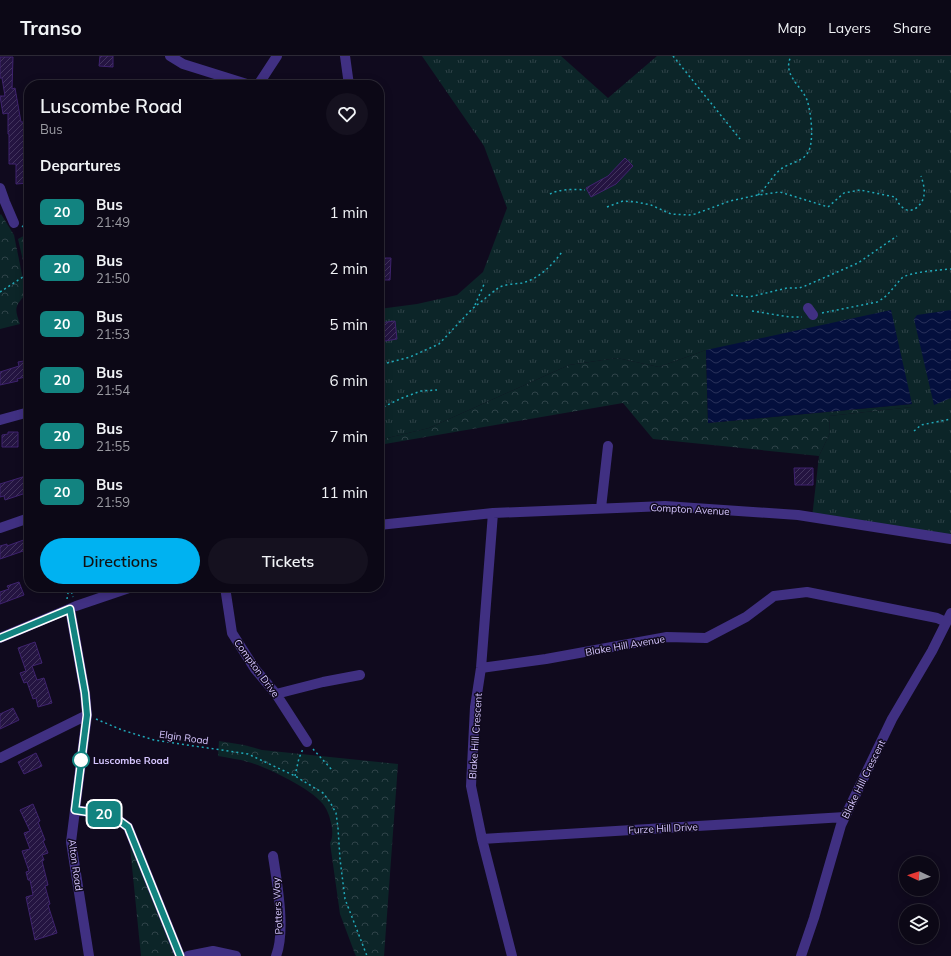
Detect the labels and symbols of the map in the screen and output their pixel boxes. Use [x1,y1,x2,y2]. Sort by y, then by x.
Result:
street label: Compton Avenue [650,501,730,518]
street label: Blake Hill Avenue [584,632,666,659]
street label: Compton Drive [231,637,282,700]
street label: Blake Hill Crescent [466,692,485,779]
street label: Elgin Road [158,728,209,747]
street label: Blake Hill Crescent [839,737,888,821]
marker: Luscombe Road [72,751,90,769]
place label: Luscombe Road [93,754,169,767]
line badge: 20 [86,801,122,827]
street label: Furze Hill Drive [628,820,698,837]
street label: Alton Road [65,838,86,892]
north arrow [899,856,939,896]
street label: Potters Way [269,876,285,935]

